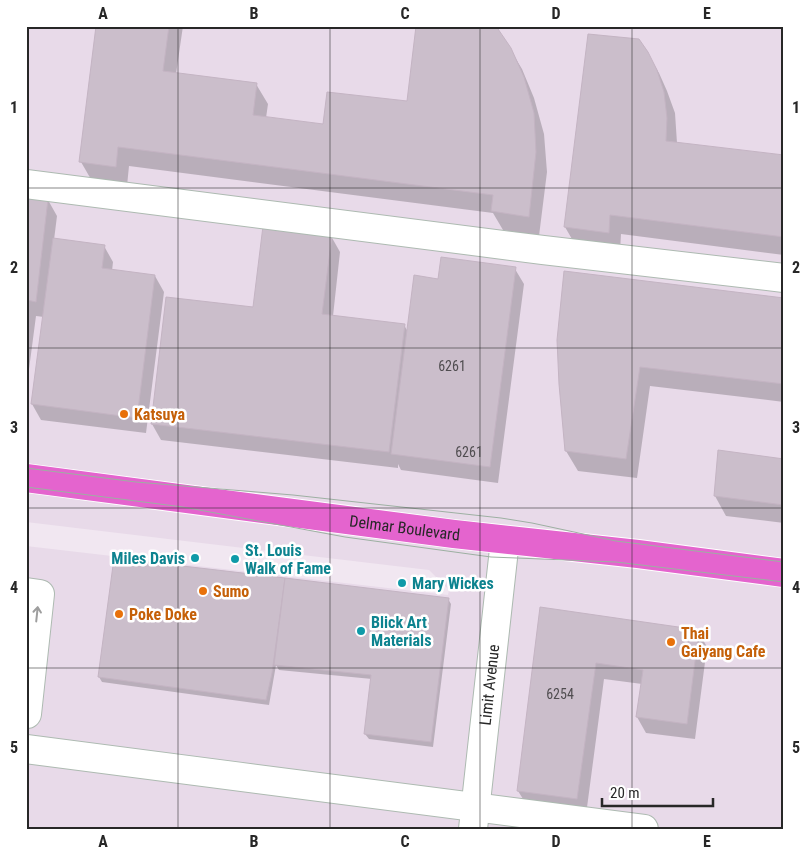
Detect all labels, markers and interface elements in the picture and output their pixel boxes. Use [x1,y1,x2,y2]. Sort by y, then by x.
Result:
text: A [98,4,108,23]
text: B [250,4,259,23]
text: C [400,4,410,23]
text: D [551,4,561,23]
text: E [703,4,711,23]
text: 1 [10,98,18,117]
text: 1 [792,98,800,117]
text: 2 [10,258,18,277]
text: 2 [792,258,800,277]
house number: 6261 [438,358,466,374]
place label: Katsuya [134,405,185,424]
marker: Katsuya [118,408,130,420]
text: 3 [10,418,18,437]
text: 3 [792,418,800,437]
house number: 6261 [455,444,483,460]
street label: Delmar Boulevard [348,511,461,545]
place label: St. Louis Walk of Fame [245,541,331,578]
place label: Miles Davis [111,549,185,568]
marker: Miles Davis [189,552,201,564]
marker: St. Louis Walk of Fame [229,553,241,565]
place label: Mary Wickes [412,574,494,593]
marker: Mary Wickes [396,577,408,589]
text: 4 [10,578,18,597]
text: 4 [792,578,800,597]
place label: Sumo [213,582,249,601]
marker: Sumo [197,585,209,597]
place label: Poke Doke [129,605,197,624]
one-way arrow [33,606,42,622]
marker: Poke Doke [113,608,125,620]
place label: Blick Art Materials [371,613,431,650]
place label: Thai Gaiyang Cafe [681,624,766,661]
marker: Blick Art Materials [355,625,367,637]
marker: Thai Gaiyang Cafe [665,636,677,648]
street label: Limit Avenue [476,643,503,726]
house number: 6254 [546,686,574,702]
text: 5 [10,738,18,757]
text: 5 [792,738,800,757]
scale bar [602,775,714,807]
text: 20 m [610,784,640,802]
text: A [98,832,108,851]
text: B [250,832,259,851]
text: C [400,832,410,851]
text: D [551,832,561,851]
text: E [703,832,711,851]

